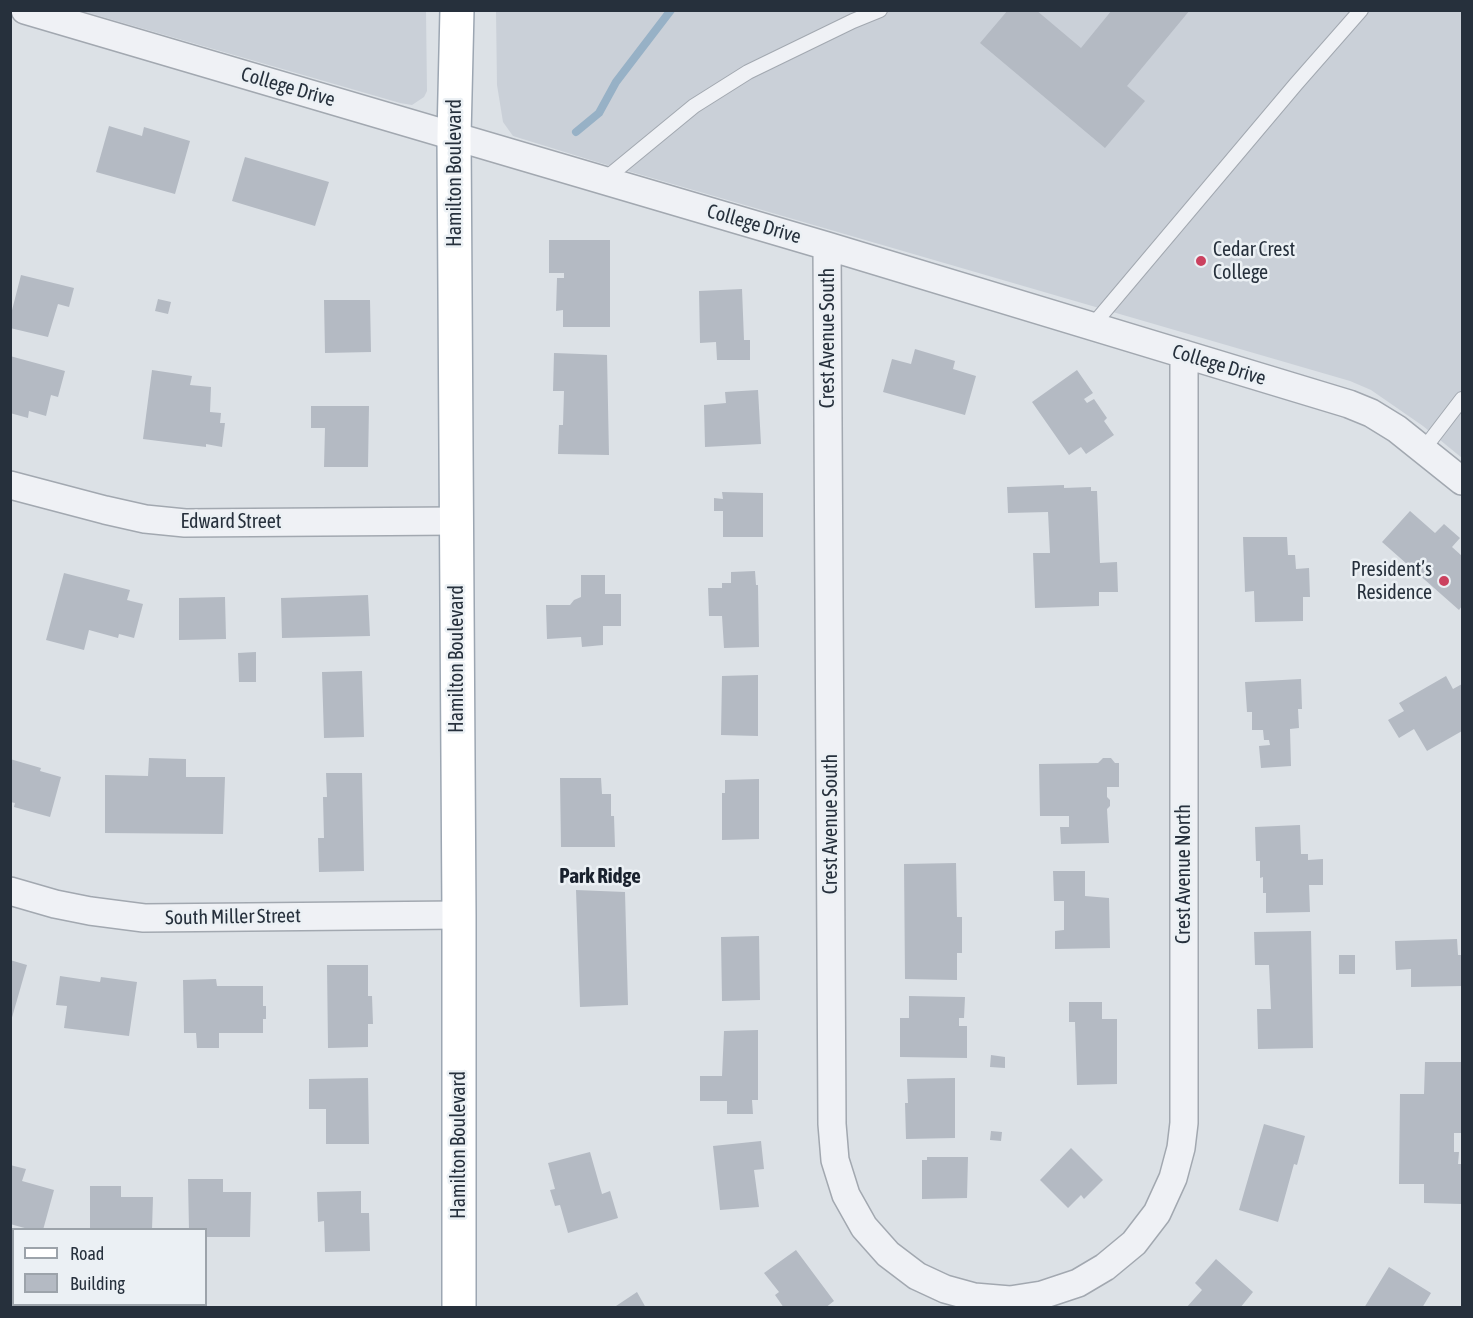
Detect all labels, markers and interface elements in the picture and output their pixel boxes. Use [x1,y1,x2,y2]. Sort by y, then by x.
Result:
street label: College Drive [238,62,338,112]
street label: Hamilton Boulevard [443,99,467,247]
street label: College Drive [704,199,804,249]
place label: Cedar Crest College [1213,238,1295,285]
marker: Cedar Crest College [1194,254,1208,268]
street label: Crest Avenue South [816,268,840,408]
street label: College Drive [1169,339,1269,391]
street label: Edward Street [180,510,282,534]
place label: President’s Residence [1351,558,1432,605]
marker: President’s Residence [1437,574,1451,588]
street label: Hamilton Boulevard [445,585,469,733]
street label: Crest Avenue South [819,754,843,894]
street label: Crest Avenue North [1172,804,1196,944]
district label: Park Ridge [559,863,641,889]
street label: South Miller Street [165,904,301,930]
street label: Hamilton Boulevard [447,1071,471,1219]
legend [12,1228,207,1306]
text: Road [70,1243,104,1264]
text: Building [70,1273,125,1294]

